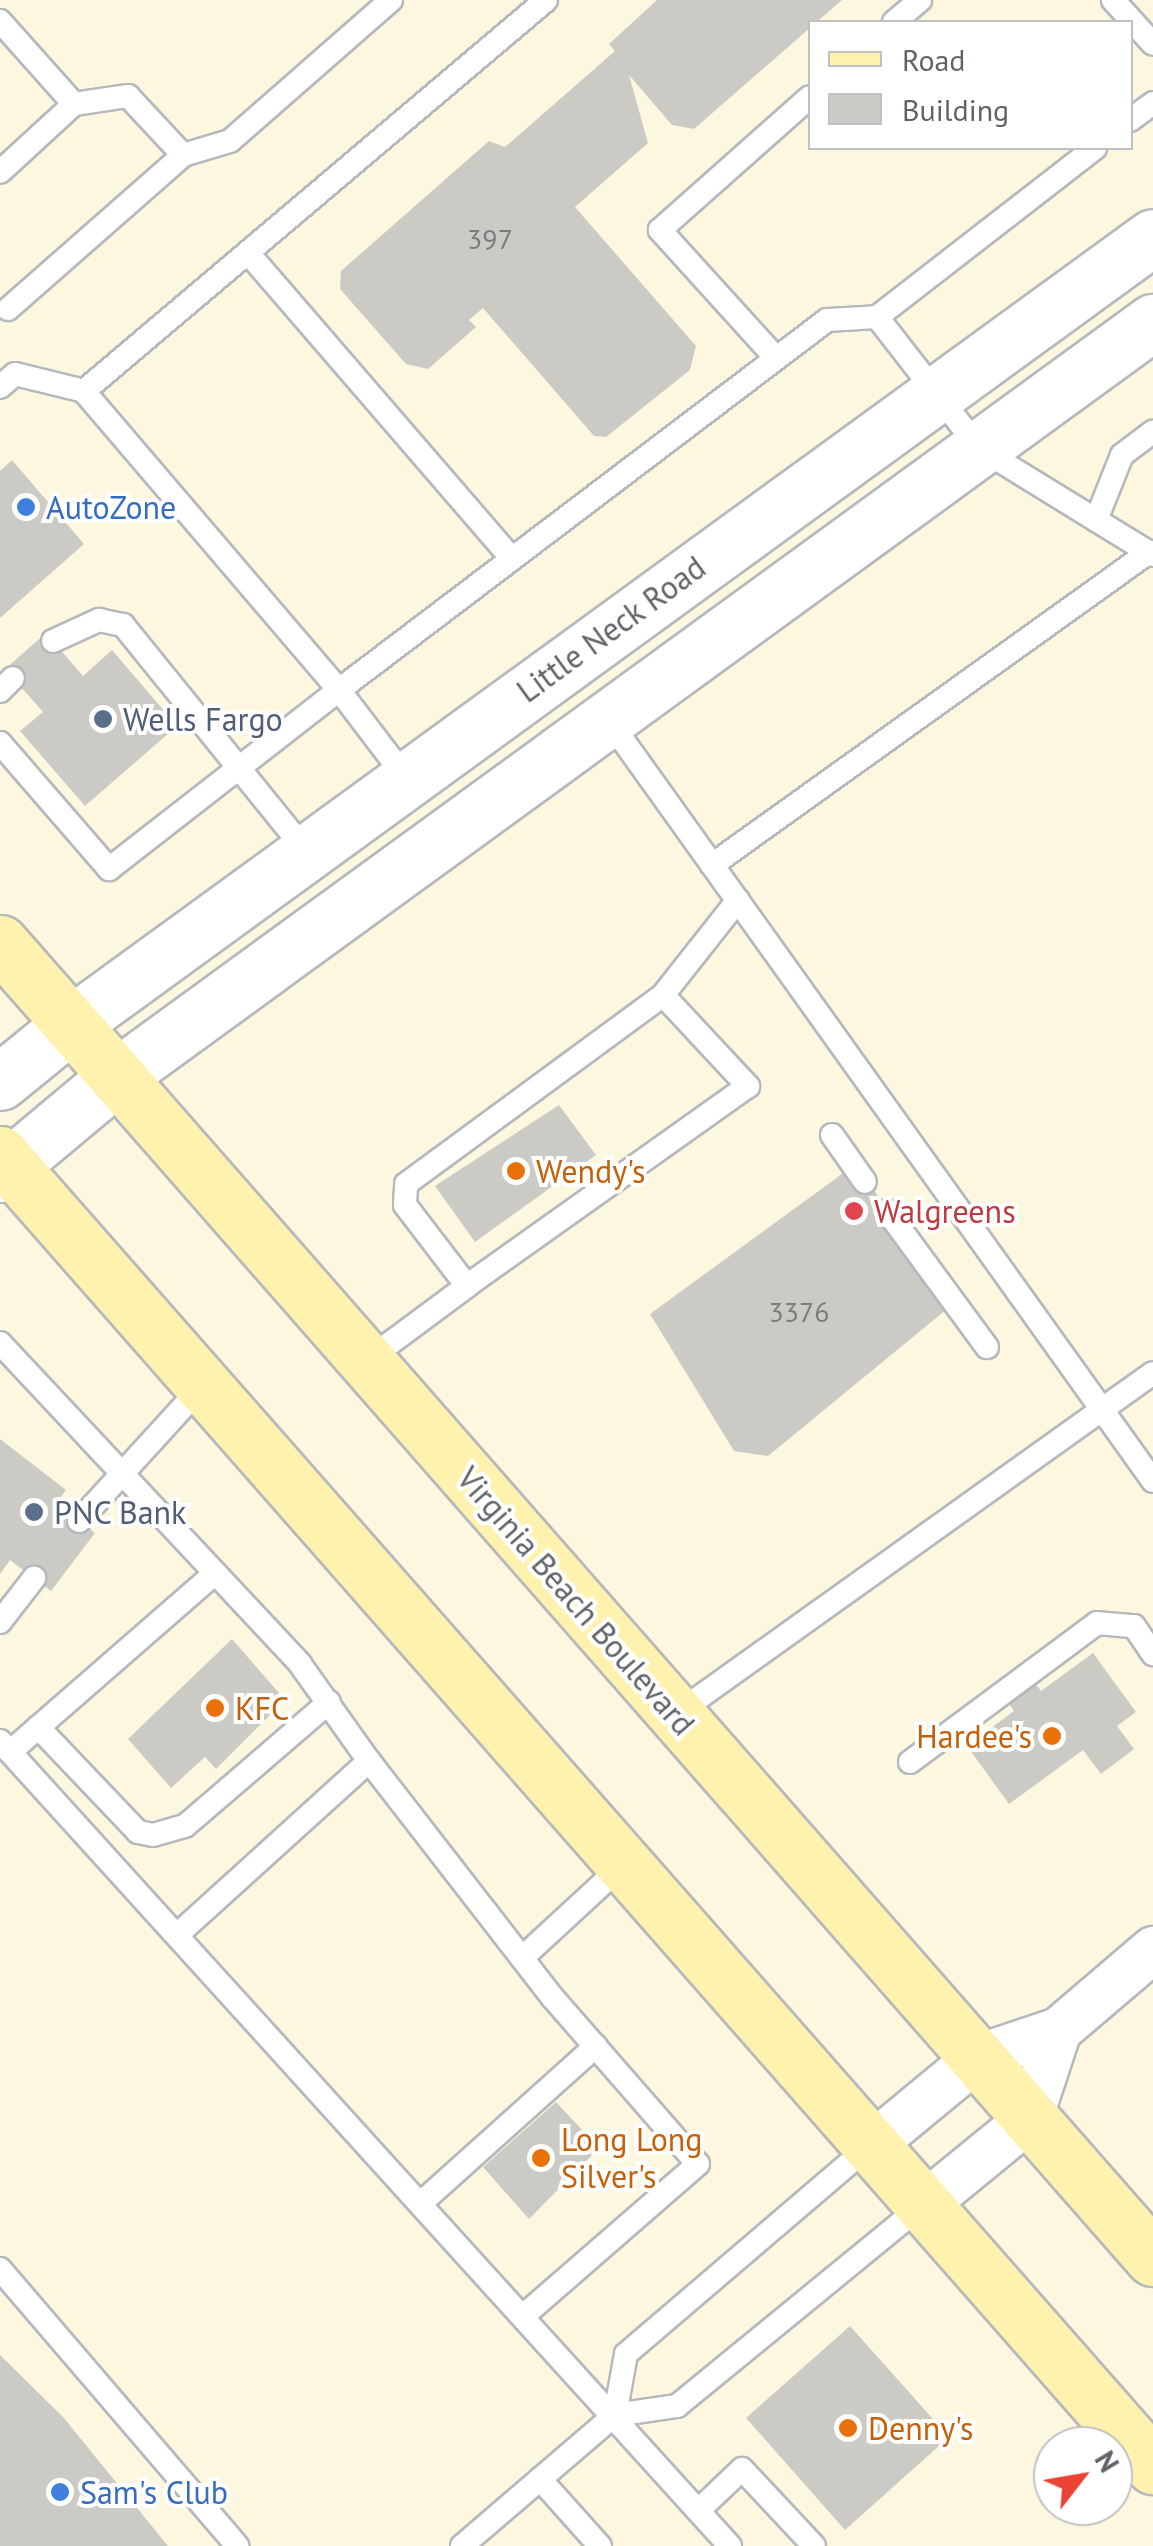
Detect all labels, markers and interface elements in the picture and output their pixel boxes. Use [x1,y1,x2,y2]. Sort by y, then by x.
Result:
legend [808,20,1133,150]
text: Road [902,40,966,79]
text: Building [902,90,1009,129]
house number: 397 [467,222,513,256]
place label: AutoZone [46,488,176,526]
marker: AutoZone [15,496,37,518]
street label: Little Neck Road [509,548,713,710]
place label: Wells Fargo [123,700,283,738]
marker: Wells Fargo [92,708,114,730]
place label: Wendy's [536,1152,646,1190]
marker: Wendy's [505,1160,527,1182]
place label: Walgreens [874,1192,1016,1230]
marker: Walgreens [843,1200,865,1222]
house number: 3376 [768,1295,830,1329]
street label: Virginia Beach Boulevard [449,1459,703,1743]
place label: PNC Bank [54,1493,188,1531]
marker: PNC Bank [23,1501,45,1523]
place label: KFC [235,1689,289,1727]
marker: KFC [204,1697,226,1719]
place label: Hardee's [916,1717,1032,1755]
marker: Hardee's [1041,1725,1063,1747]
place label: Long Long Silver's [561,2121,703,2196]
marker: Long Long Silver's [530,2147,552,2169]
place label: Denny's [868,2409,974,2447]
marker: Denny's [837,2417,859,2439]
north arrow [1033,2426,1133,2526]
text: N [1087,2444,1128,2479]
place label: Sam's Club [80,2473,228,2511]
marker: Sam's Club [49,2481,71,2503]

